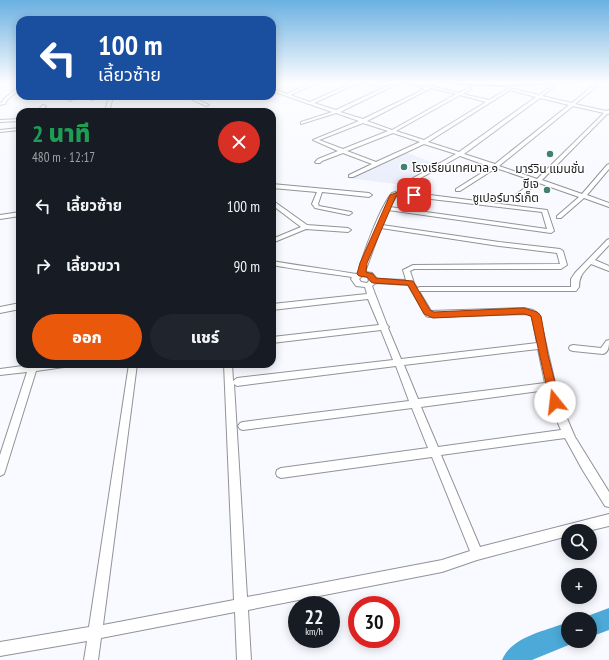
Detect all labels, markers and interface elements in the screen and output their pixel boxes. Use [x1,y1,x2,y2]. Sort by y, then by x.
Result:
text: 100 m [98,26,162,63]
icon: left [32,32,84,84]
text: เลี้ยวซ้าย [98,63,161,86]
text: 2 นาที [32,118,91,149]
button: close [218,121,260,163]
text: 480 m · 12:17 [32,149,95,166]
marker: มาร์วิน แมนชั่น [545,149,555,159]
place label: โรงเรียนเทศบาล ๑ [412,160,498,175]
place label: มาร์วิน แมนชั่น [515,160,585,176]
marker: โรงเรียนเทศบาล ๑ [399,162,409,172]
place label: ซีเจ ซูเปอร์มาร์เก็ต [472,176,539,205]
pin [397,178,431,212]
icon: arrive [403,184,425,206]
marker: ซีเจ ซูเปอร์มาร์เก็ต [542,185,552,195]
icon: left [32,195,54,217]
text: เลี้ยวซ้าย [66,196,122,215]
text: 100 m [227,197,260,216]
icon: right [32,255,54,277]
text: เลี้ยวขวา [66,256,120,275]
text: 90 m [234,257,260,276]
button: ออก [32,314,142,360]
button: แชร์ [150,314,260,360]
position arrow [534,381,576,423]
map controls [561,524,597,648]
button: search [561,524,597,560]
button: + [561,568,597,604]
speed limit sign: 30 [348,596,400,648]
text: 22 [304,604,324,630]
button: − [561,612,597,648]
text: km/h [305,625,323,638]

